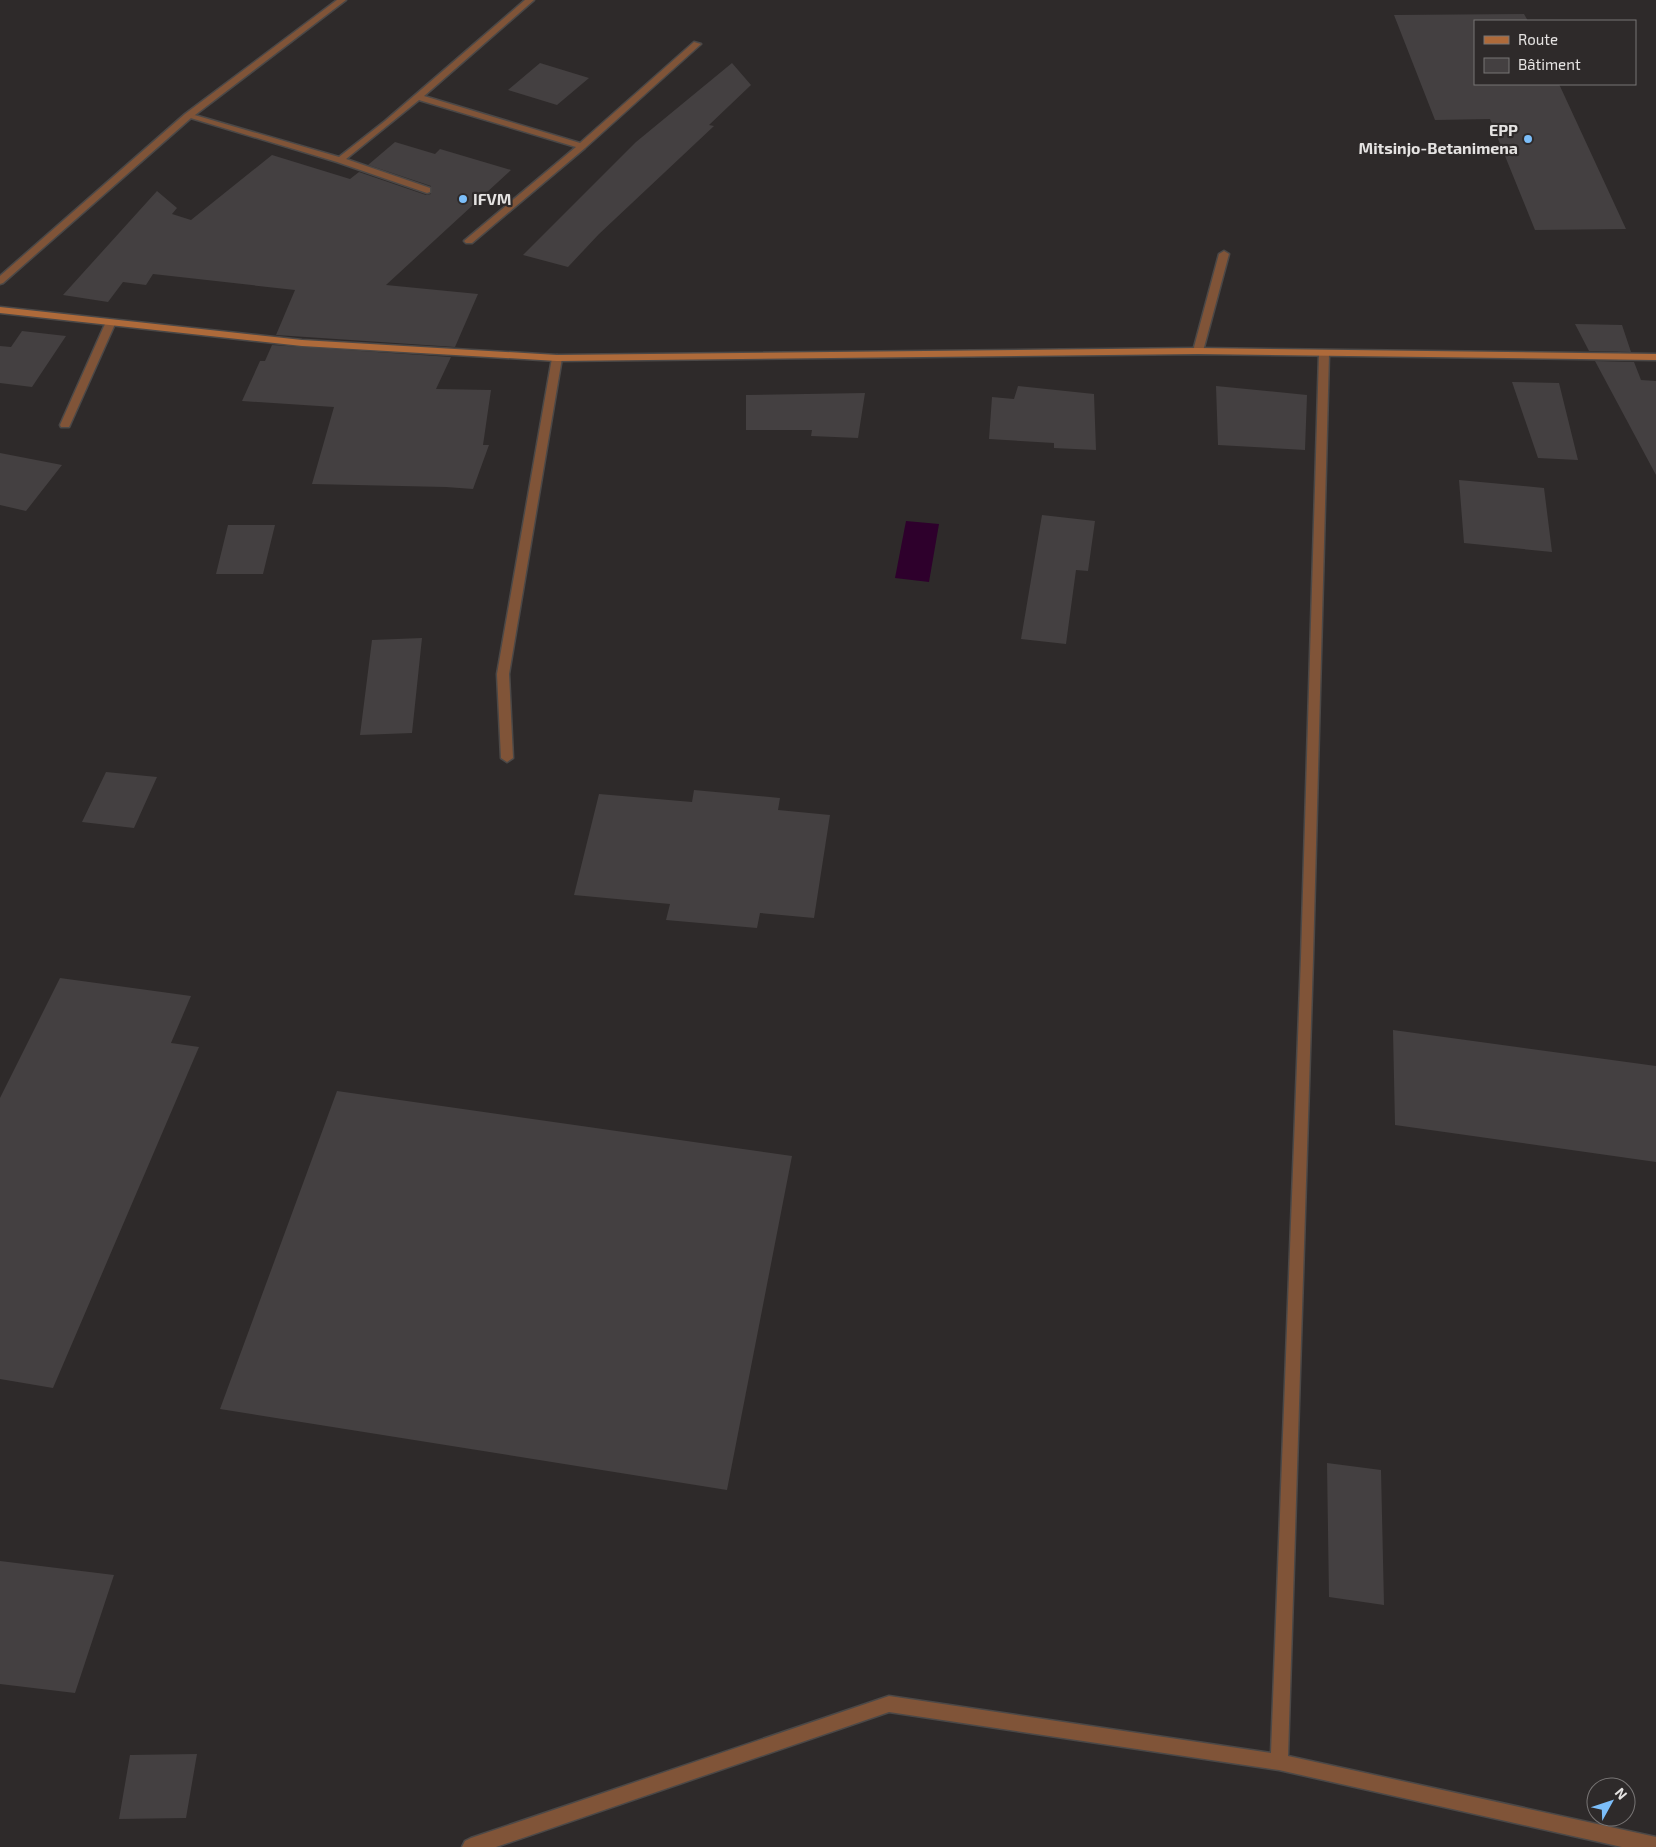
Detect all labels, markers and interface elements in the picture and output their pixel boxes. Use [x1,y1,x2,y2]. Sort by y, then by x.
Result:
legend [1474,20,1636,85]
text: Route [1518,30,1558,48]
text: Bâtiment [1518,55,1581,73]
place label: EPP Mitsinjo-Betanimena [1359,120,1518,157]
marker: EPP Mitsinjo-Betanimena [1522,133,1534,145]
place label: IFVM [473,189,511,208]
marker: IFVM [457,193,469,205]
north arrow [1586,1777,1636,1827]
text: N [1612,1784,1631,1803]

